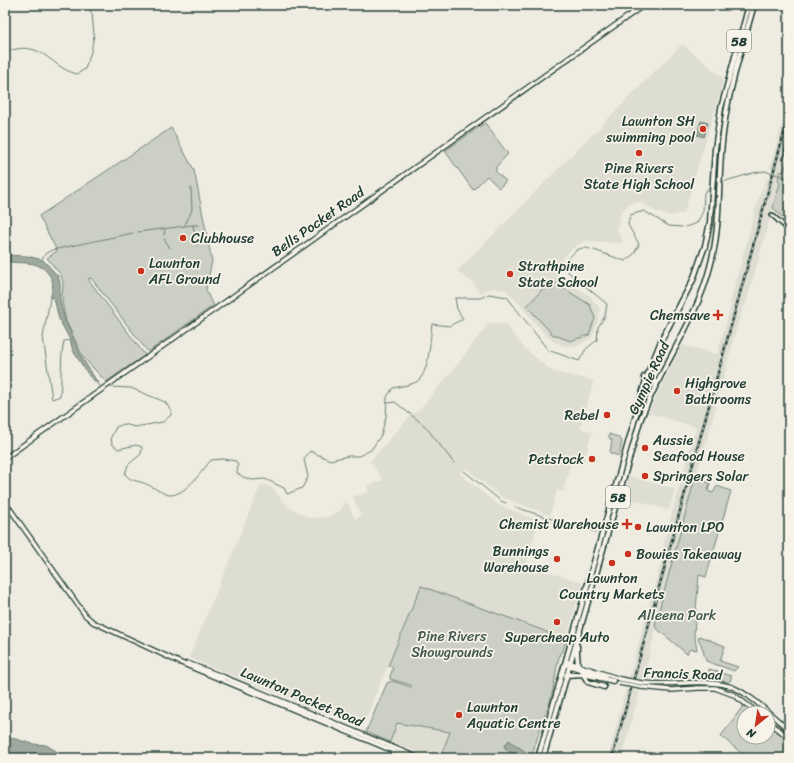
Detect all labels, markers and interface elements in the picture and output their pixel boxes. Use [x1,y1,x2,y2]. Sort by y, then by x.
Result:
road number: 58 [727,30,751,52]
place label: Lawnton SH swimming pool [605,109,696,150]
marker: Lawnton SH swimming pool [698,124,708,134]
marker: Pine Rivers State High School [634,148,644,158]
place label: Pine Rivers State High School [584,156,695,197]
street label: Bells Pocket Road [266,180,371,264]
place label: Clubhouse [191,226,254,251]
marker: Clubhouse [178,233,188,243]
place label: Lawnton AFL Ground [148,251,222,292]
place label: Strathpine State School [518,254,599,295]
marker: Lawnton AFL Ground [136,266,146,276]
marker: Strathpine State School [505,269,515,279]
place label: Chemsave [650,303,710,328]
marker: Chemsave [713,310,723,320]
street label: Gympie Road [621,336,678,419]
place label: Highgrove Bathrooms [685,371,752,412]
marker: Highgrove Bathrooms [672,386,682,396]
place label: Rebel [564,403,600,428]
marker: Rebel [602,410,612,420]
place label: Aussie Seafood House [652,428,745,469]
marker: Aussie Seafood House [640,443,650,453]
place label: Petstock [529,447,585,472]
marker: Petstock [587,454,597,464]
place label: Springers Solar [653,464,750,489]
marker: Springers Solar [640,471,650,481]
road number: 58 [606,486,630,508]
place label: Chemist Warehouse [499,512,619,537]
place label: Lawnton LPO [646,515,724,540]
marker: Chemist Warehouse [622,519,632,529]
marker: Lawnton LPO [633,522,643,532]
place label: Bunnings Warehouse [484,539,550,580]
place label: Bowies Takeaway [636,542,742,567]
marker: Bowies Takeaway [623,549,633,559]
marker: Bunnings Warehouse [552,554,562,564]
marker: Lawnton Country Markets [607,558,617,568]
place label: Lawnton Country Markets [559,566,665,607]
park label: Alleena Park [637,603,717,628]
marker: Supercheap Auto [552,617,562,627]
park label: Pine Rivers Showgrounds [411,624,493,665]
place label: Supercheap Auto [504,625,610,650]
street label: Lawnton Pocket Road [237,660,369,735]
street label: Francis Road [643,660,724,688]
place label: Lawnton Aquatic Centre [466,695,561,736]
north arrow [736,705,776,745]
marker: Lawnton Aquatic Centre [454,710,464,720]
text: N [743,723,760,744]

